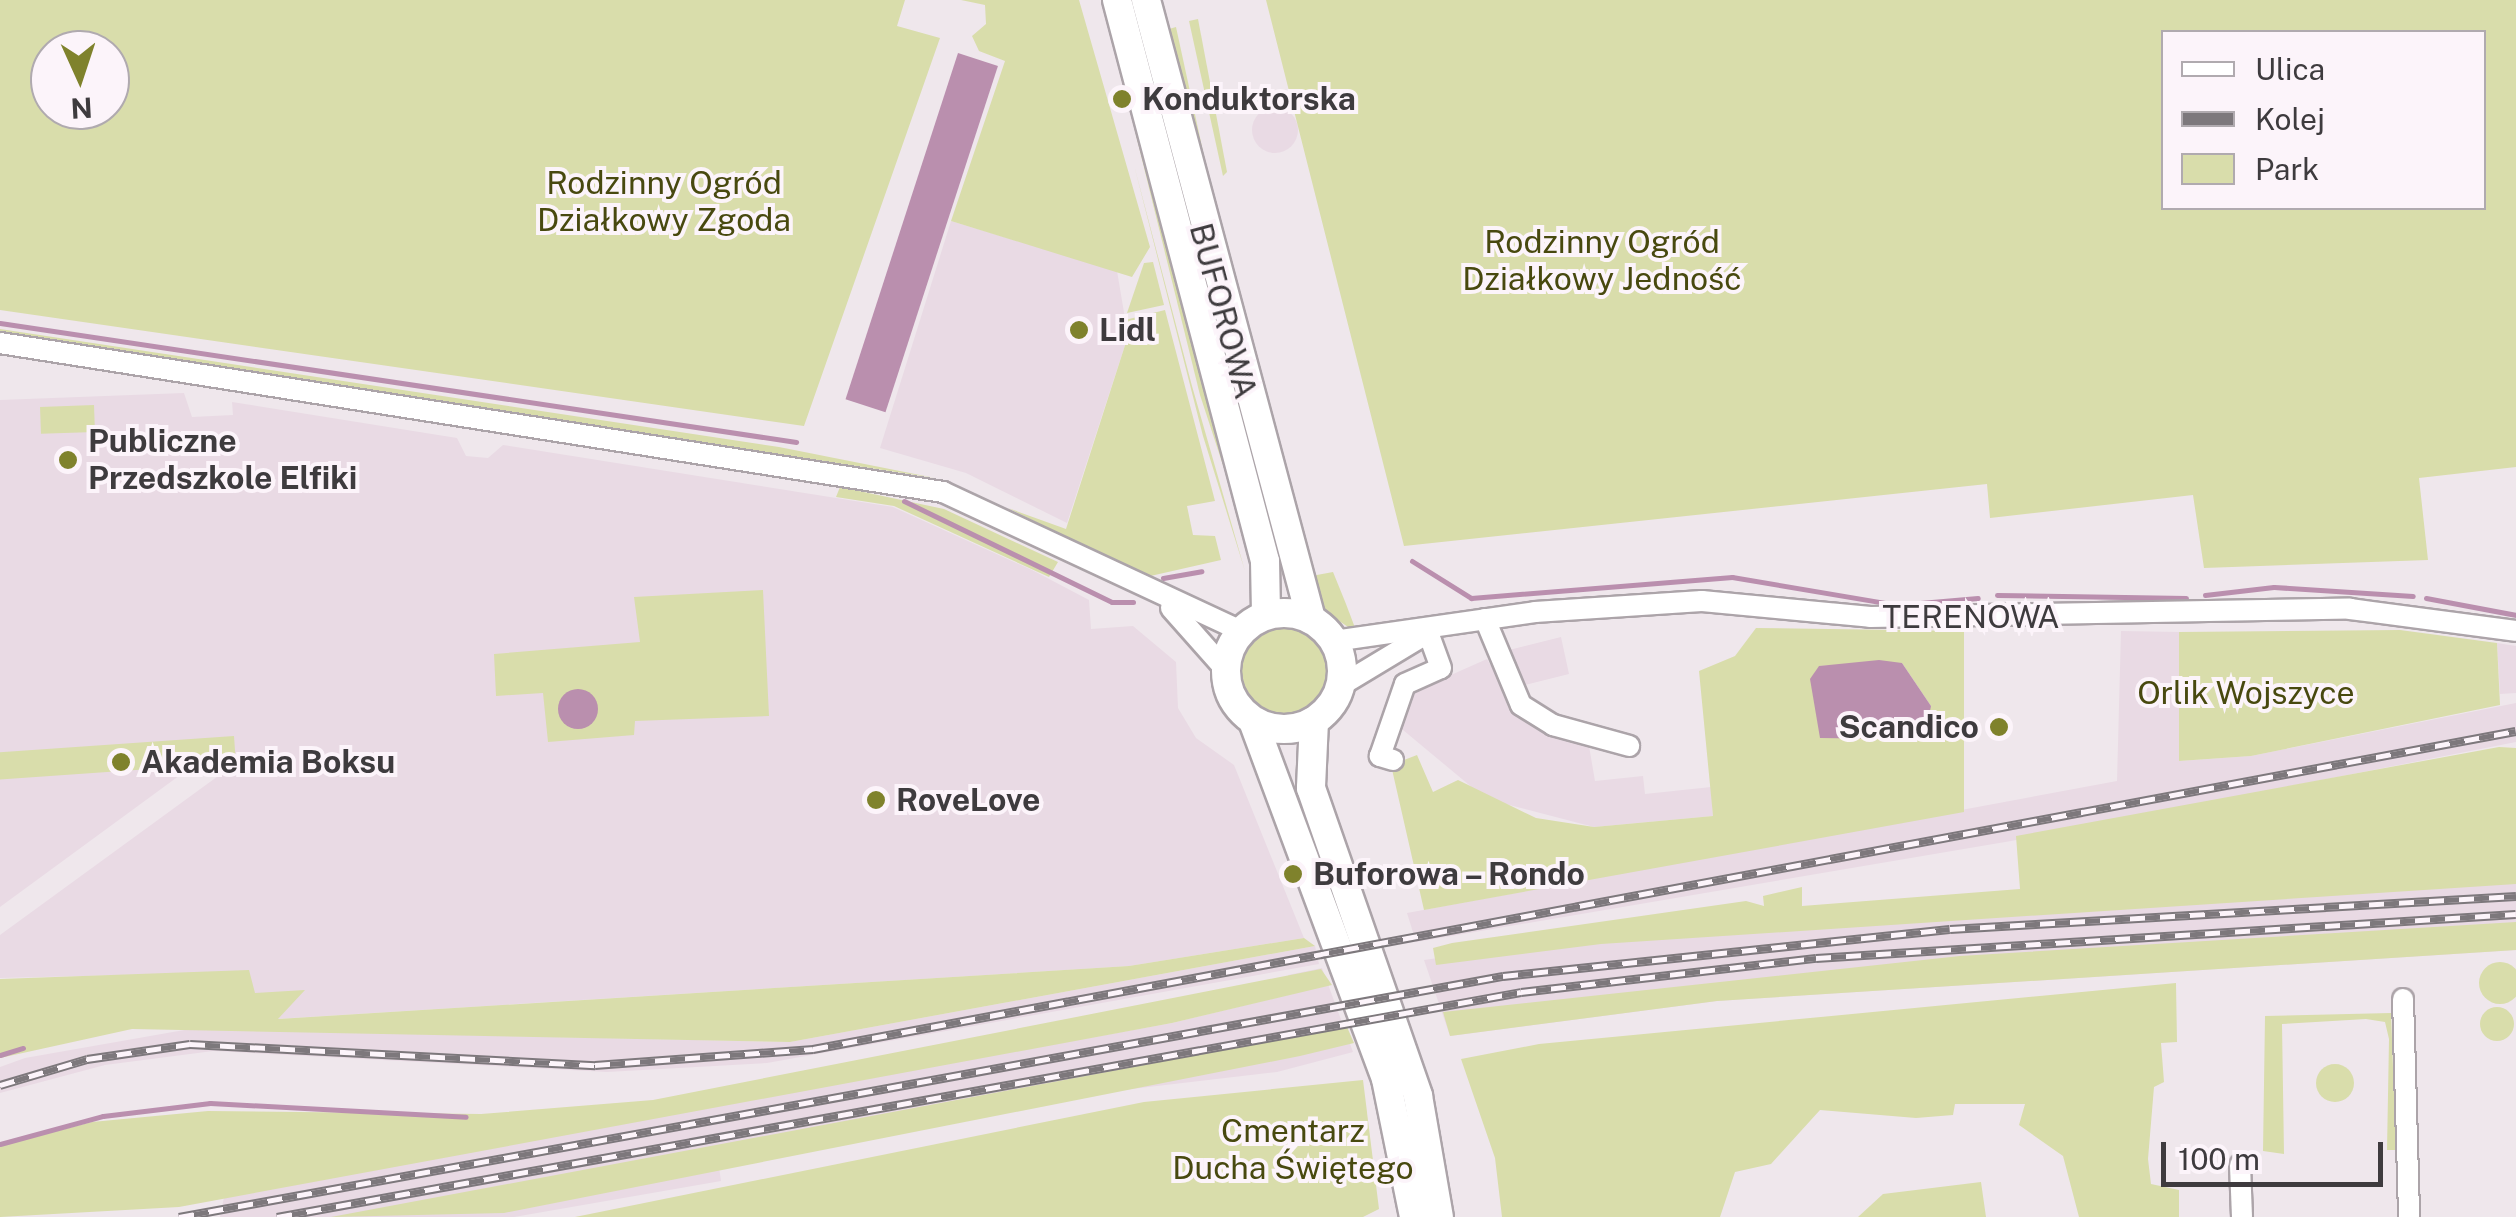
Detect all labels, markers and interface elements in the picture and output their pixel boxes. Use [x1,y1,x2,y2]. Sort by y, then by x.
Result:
north arrow [30,30,130,130]
legend [2161,30,2486,210]
text: Ulica [2255,51,2325,87]
place label: Konduktorska [1142,80,1356,118]
marker: Konduktorska [1111,88,1133,110]
text: N [70,91,93,126]
text: Kolej [2255,101,2325,137]
text: Park [2255,151,2319,187]
park label: Rodzinny Ogród Działkowy Zgoda [537,165,791,240]
street label: BUFOROWA [1181,219,1265,403]
park label: Rodzinny Ogród Działkowy Jedność [1462,224,1742,299]
place label: Lidl [1099,311,1156,349]
marker: Lidl [1068,319,1090,341]
place label: Publiczne Przedszkole Elfiki [88,423,357,498]
marker: Publiczne Przedszkole Elfiki [57,449,79,471]
street label: TERENOWA [1882,598,2060,636]
park label: Orlik Wojszyce [2137,674,2355,712]
place label: Scandico [1839,708,1979,746]
marker: Scandico [1988,716,2010,738]
place label: Akademia Boksu [141,743,395,781]
marker: Akademia Boksu [110,751,132,773]
place label: RoveLove [896,781,1041,819]
marker: RoveLove [865,789,887,811]
place label: Buforowa – Rondo [1313,855,1589,893]
marker: Buforowa – Rondo [1282,863,1304,885]
park label: Cmentarz Ducha Świętego [1172,1113,1414,1188]
scale bar [2166,1122,2388,1184]
text: 100 m [2178,1141,2260,1177]

